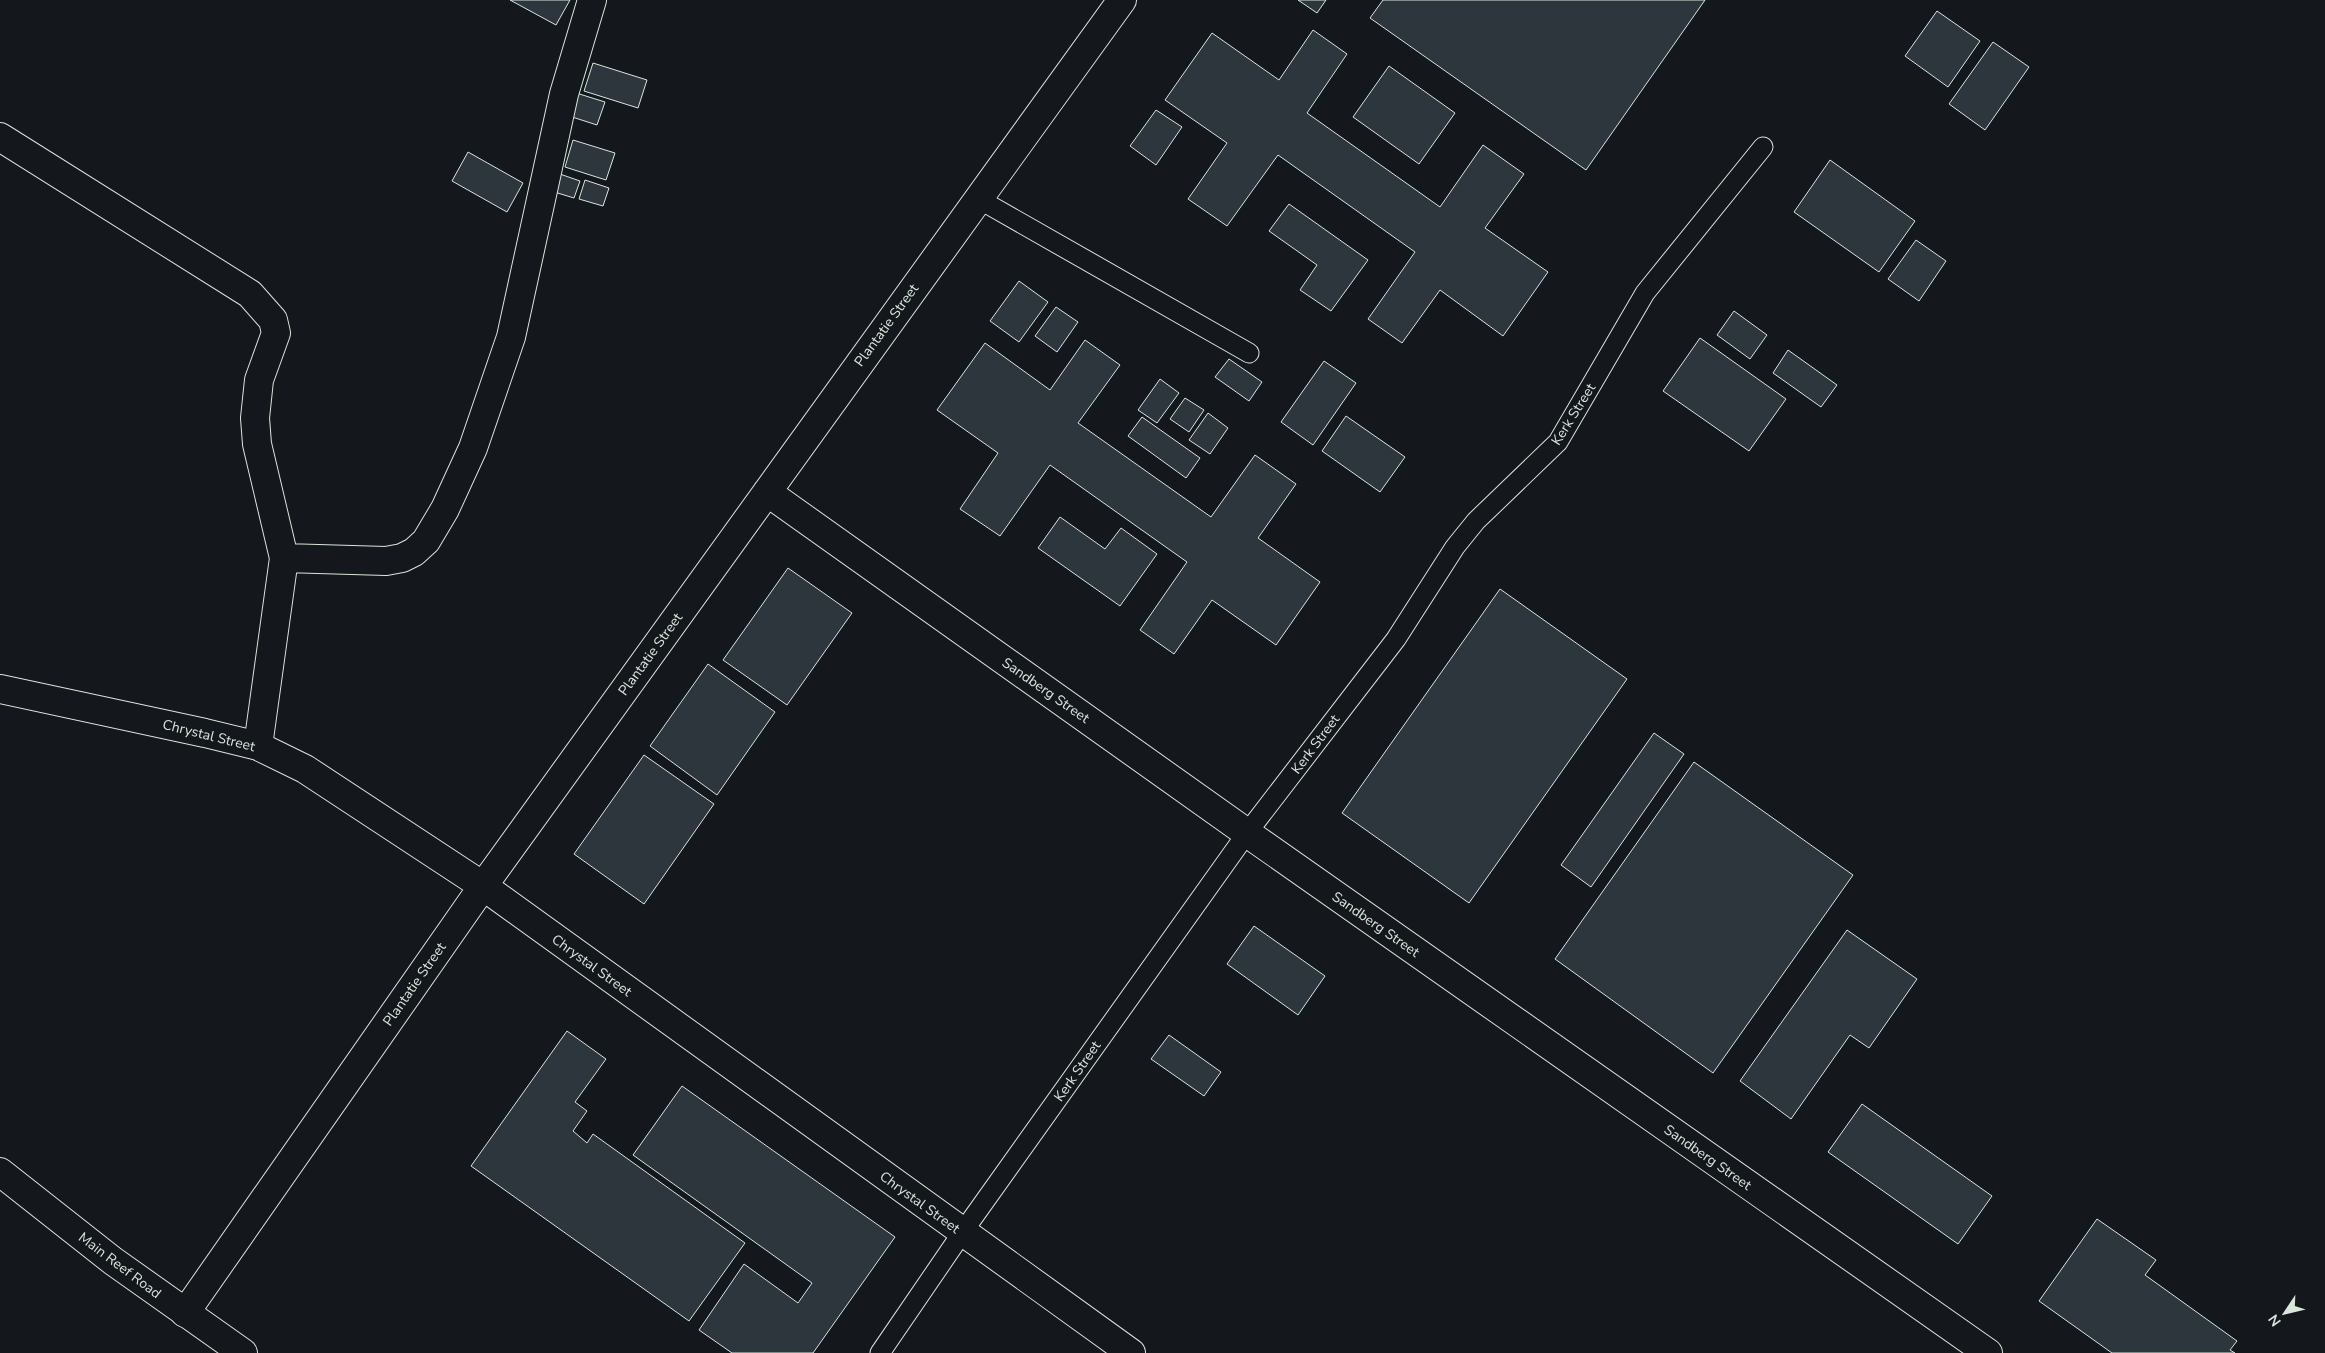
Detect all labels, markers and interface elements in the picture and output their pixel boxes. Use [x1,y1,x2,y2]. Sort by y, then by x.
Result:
street label: Plantatie Street [850,280,923,371]
street label: Kerk Street [1547,380,1600,449]
street label: Plantatie Street [614,609,687,700]
street label: Sandberg Street [998,653,1093,728]
street label: Kerk Street [1287,711,1344,778]
street label: Chrystal Street [161,715,257,756]
street label: Sandberg Street [1328,887,1423,962]
street label: Chrystal Street [548,930,636,1001]
street label: Plantatie Street [378,939,450,1030]
street label: Kerk Street [1050,1037,1105,1105]
street label: Sandberg Street [1660,1120,1755,1195]
street label: Chrystal Street [876,1167,964,1238]
street label: Main Reef Road [74,1228,165,1303]
north arrow [2260,1288,2310,1338]
text: N [2264,1310,2286,1330]

